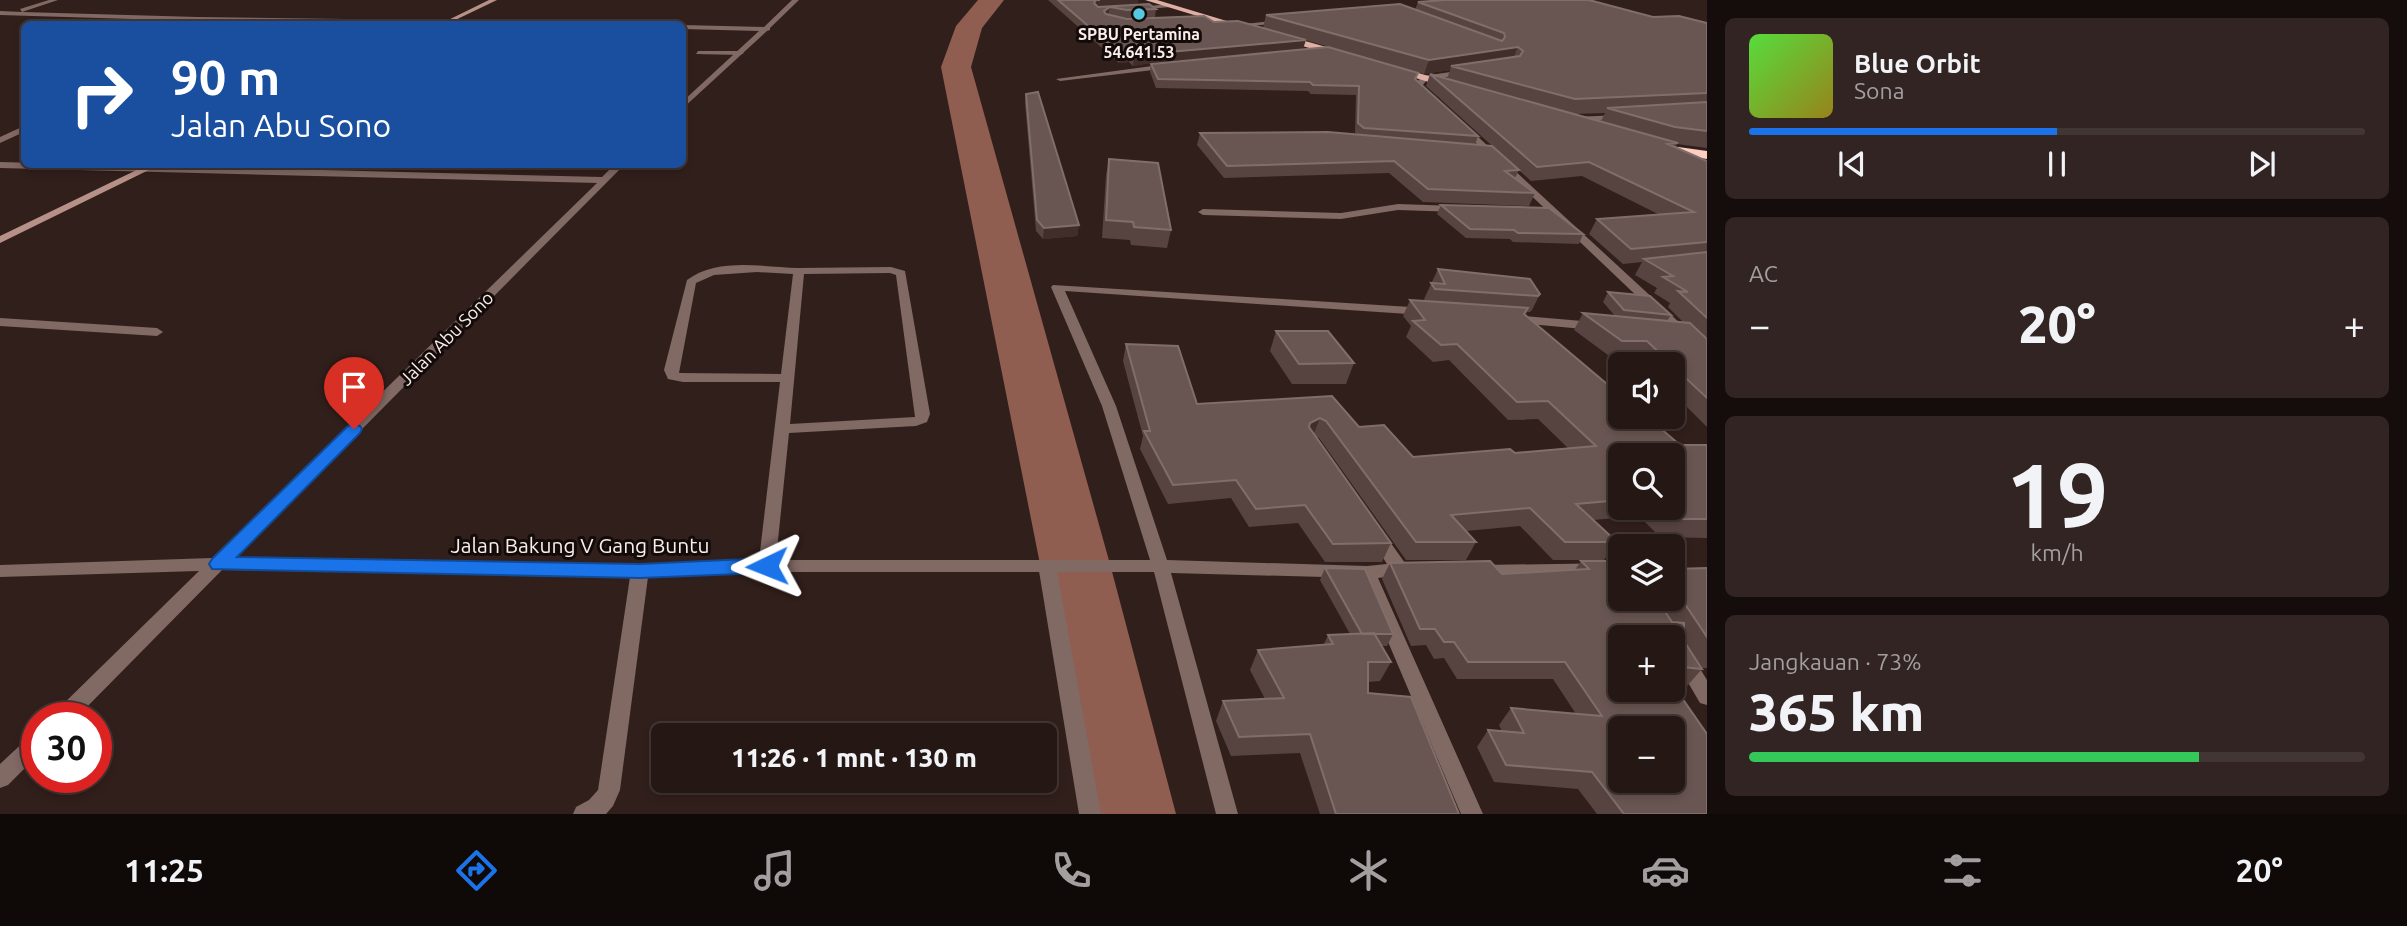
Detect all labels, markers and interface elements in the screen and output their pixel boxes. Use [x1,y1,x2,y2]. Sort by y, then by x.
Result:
marker: SPBU Pertamina 54.641.53 [1131,6,1147,22]
place label: SPBU Pertamina 54.641.53 [1078,25,1200,61]
icon: right [56,49,147,140]
text: 90 m [171,49,280,104]
text: Blue Orbit [1854,49,1981,78]
text: Sona [1854,78,1904,103]
text: Jalan Abu Sono [171,107,391,143]
icon: previous [1833,145,1871,183]
icon: pause [2038,145,2076,183]
icon: next [2243,145,2281,183]
text: AC [1749,261,1778,286]
street label: Jalan Abu Sono [395,287,497,389]
text: 20° [2018,295,2096,353]
text: − [1749,304,1770,346]
text: + [2344,304,2365,346]
map controls [1608,352,1685,793]
button: sound [1608,352,1685,429]
pin [324,357,384,429]
icon: arrive [335,368,373,406]
button: search [1608,443,1685,520]
text: 19 [2006,443,2108,545]
position arrow [730,529,804,603]
street label: Jalan Bakung V Gang Buntu [450,533,710,557]
button: layers [1608,534,1685,611]
text: km/h [2030,540,2084,565]
button: + [1608,625,1685,702]
text: Jangkauan · 73% [1749,649,1921,674]
text: 365 km [1749,683,1924,741]
speed limit sign: 30 [21,702,112,793]
button: − [1608,716,1685,793]
text: 11:26 · 1 mnt · 130 m [731,743,977,772]
icon: directions [452,846,501,895]
icon: music [750,846,799,895]
icon: phone [1047,846,1096,895]
icon: climate [1344,846,1393,895]
icon: car [1641,846,1690,895]
icon: filters [1938,846,1987,895]
text: 11:25 [124,852,204,888]
text: 20° [2235,852,2283,888]

